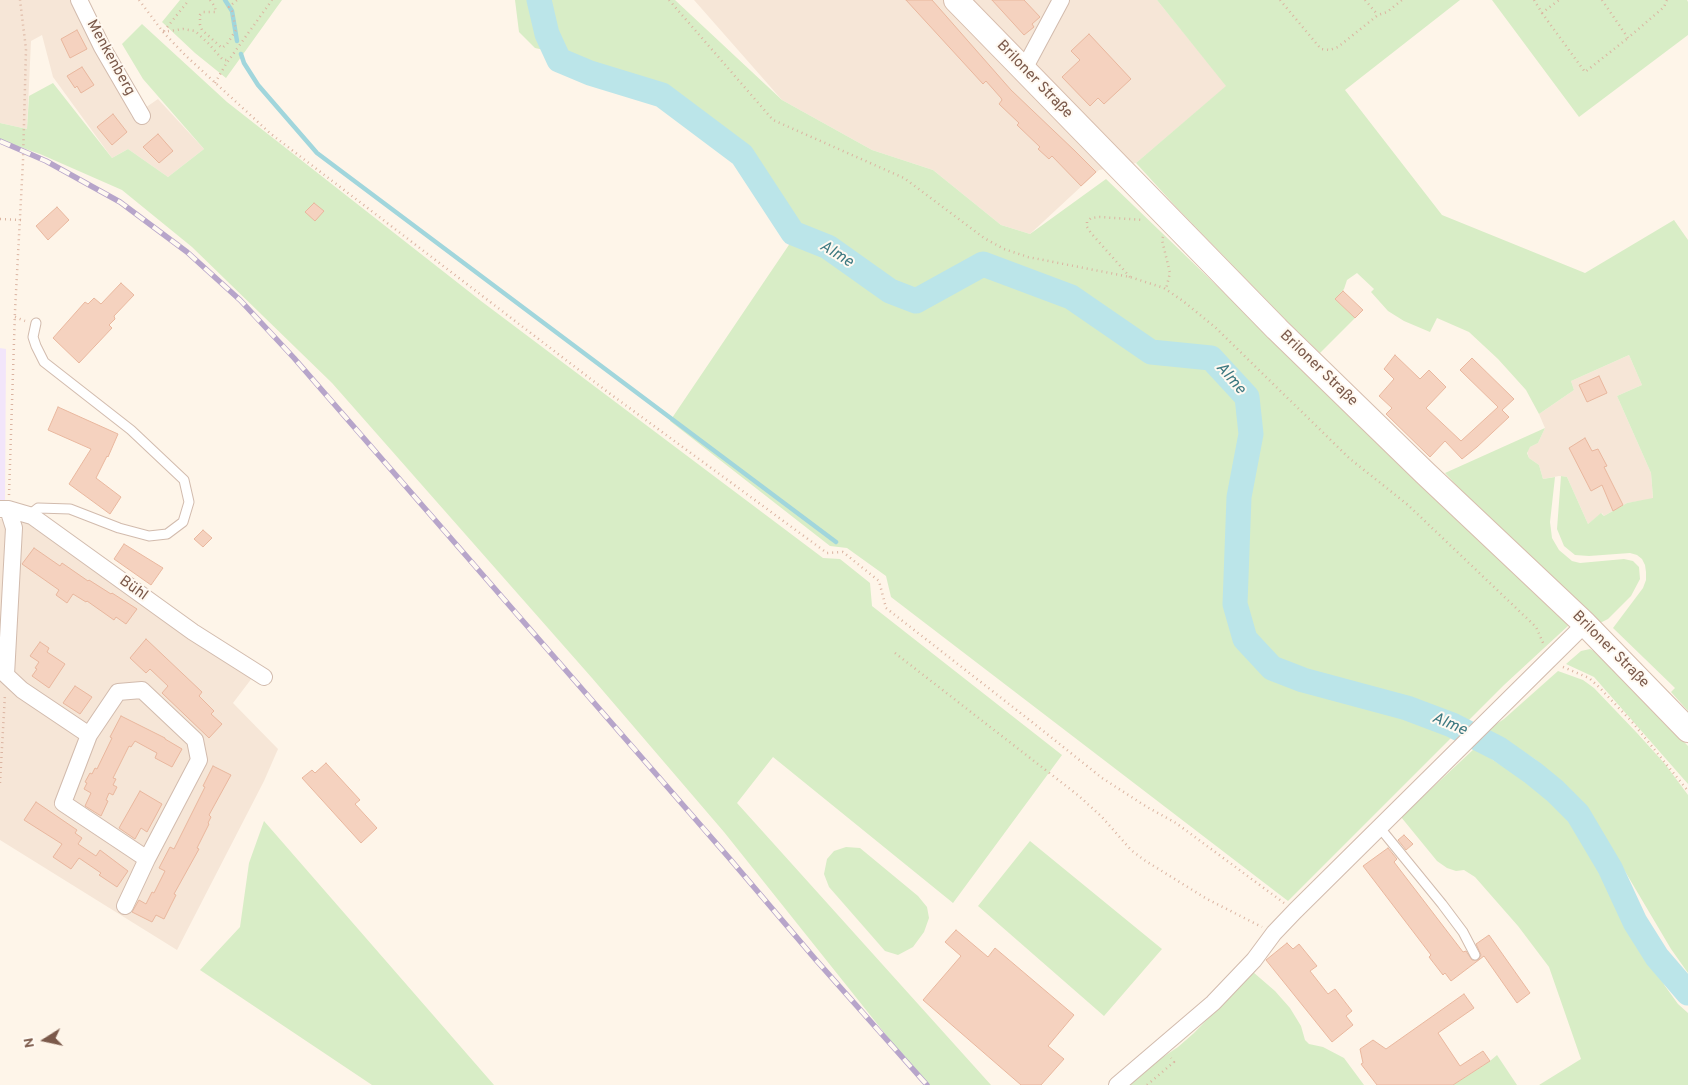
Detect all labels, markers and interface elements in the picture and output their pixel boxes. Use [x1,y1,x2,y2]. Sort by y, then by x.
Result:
street label: Menkenberg [82,17,138,99]
street label: Briloner Straße [992,37,1076,123]
water label: Alme [816,237,856,273]
street label: Briloner Straße [1275,327,1361,411]
water label: Alme [1211,359,1249,399]
street label: Bühl [115,573,151,605]
street label: Briloner Straße [1568,608,1652,692]
water label: Alme [1429,709,1469,741]
north arrow [20,1015,70,1065]
text: N [20,1036,39,1049]

